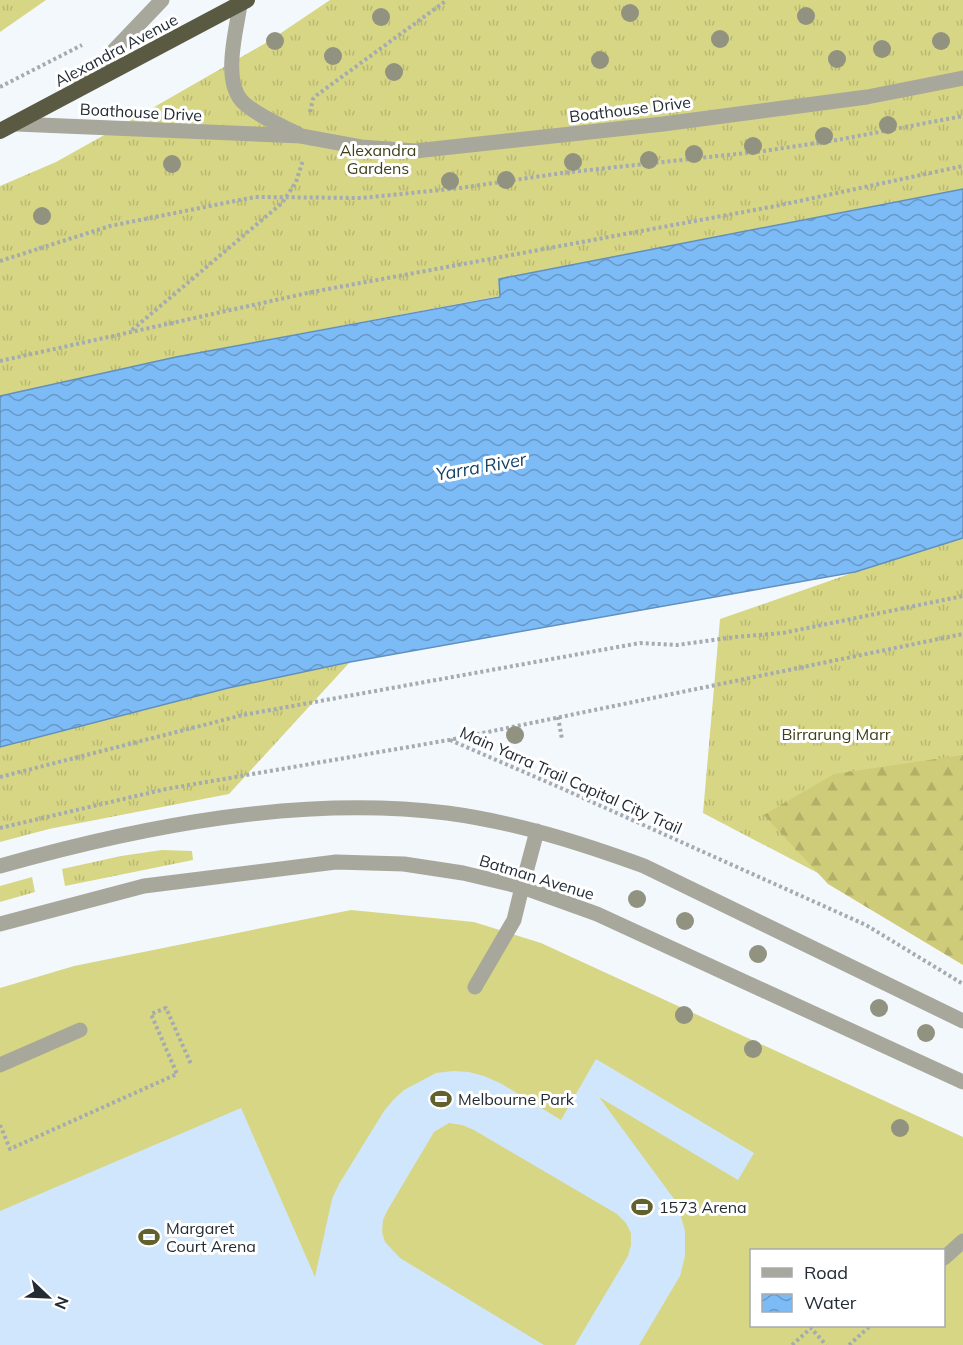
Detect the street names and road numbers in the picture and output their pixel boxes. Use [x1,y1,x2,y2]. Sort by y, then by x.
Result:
street label: Alexandra Avenue [51,9,181,91]
street label: Boathouse Drive [568,92,692,126]
street label: Boathouse Drive [79,99,203,125]
street label: Main Yarra Trail Capital City Trail [457,722,685,838]
street label: Batman Avenue [477,850,597,904]

